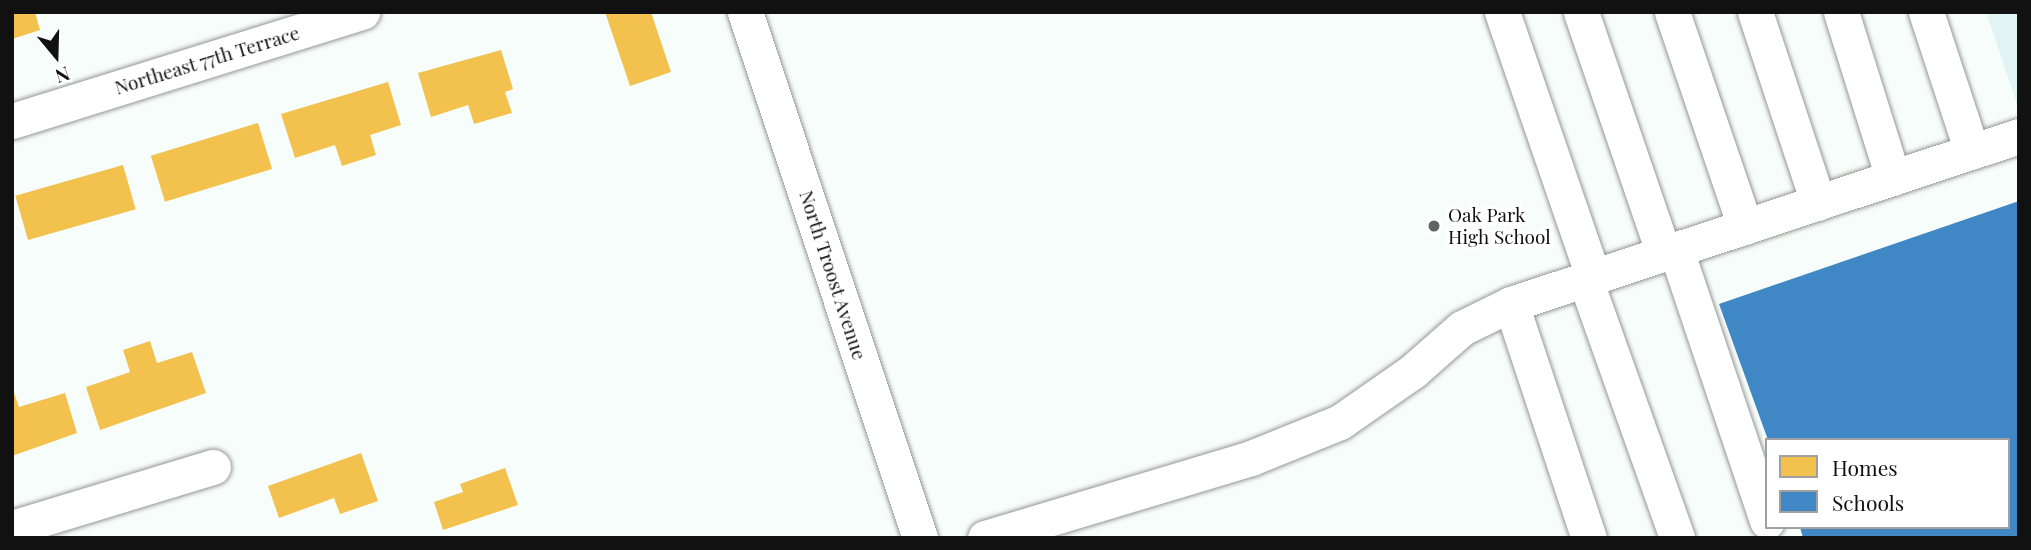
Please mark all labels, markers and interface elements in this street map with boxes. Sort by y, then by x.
north arrow [21,21,91,91]
street label: Northeast 77th Terrace [112,21,302,99]
text: N [52,61,74,90]
street label: North Troost Avenue [795,187,871,363]
place label: Oak Park High School [1448,204,1551,248]
marker: Oak Park High School [1426,218,1442,234]
legend [1765,438,2010,529]
text: Homes [1832,453,1898,481]
text: Schools [1832,488,1904,516]

